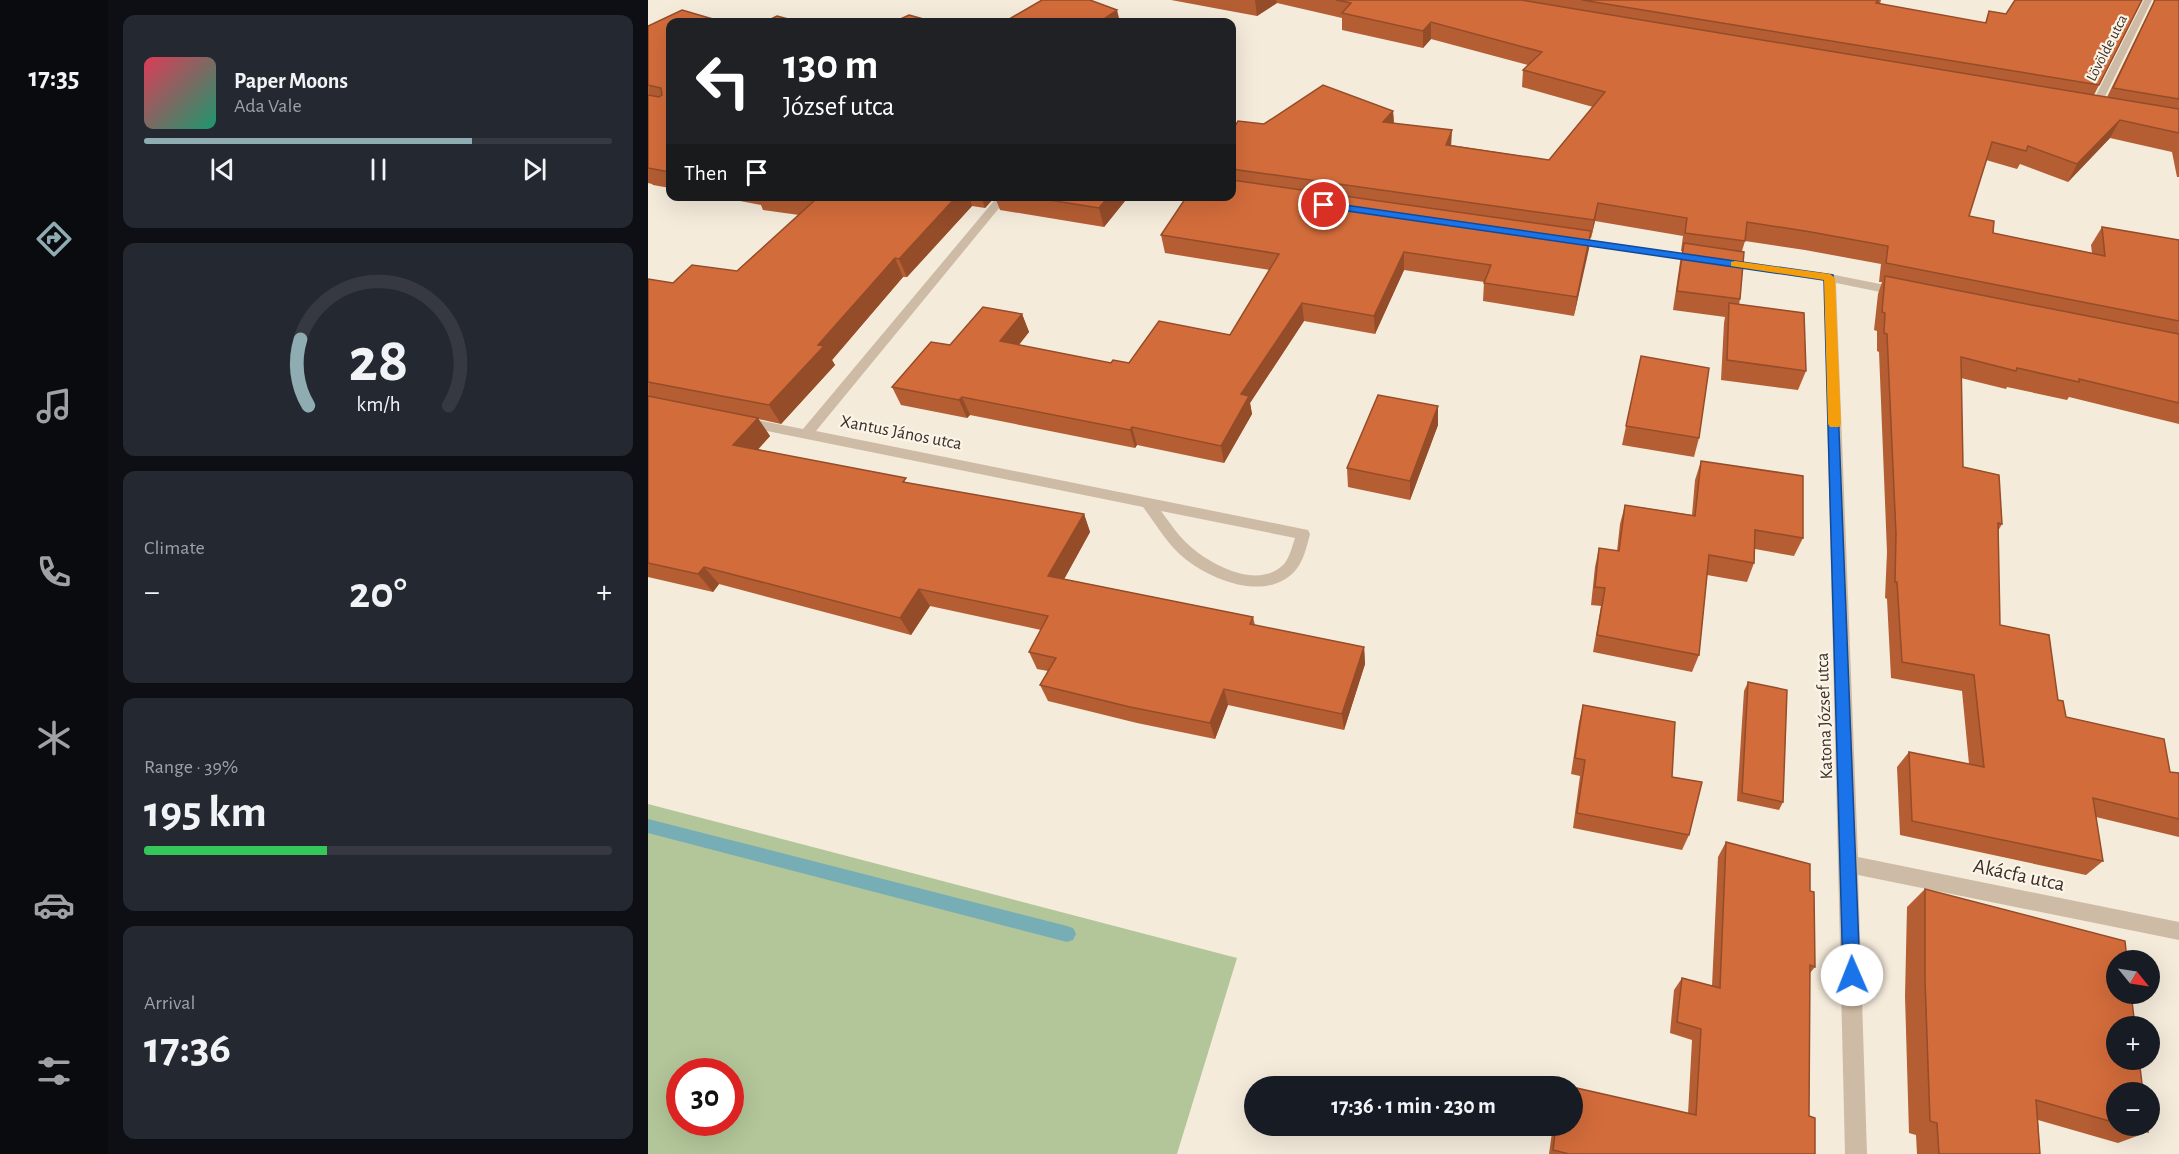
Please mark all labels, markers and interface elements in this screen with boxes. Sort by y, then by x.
street label: Lövölde utca [2084,12,2130,84]
icon: left [684,42,762,120]
text: 130 m [783,44,878,86]
text: 17:35 [29,64,79,91]
text: Paper Moons [234,70,348,92]
text: József utca [783,93,895,120]
text: Ada Vale [234,96,302,116]
icon: previous [206,153,239,186]
icon: pause [362,153,395,186]
icon: next [518,153,551,186]
icon: arrive [740,156,773,189]
text: Then [684,162,728,184]
pin [1298,179,1349,230]
icon: arrive [1307,188,1340,221]
icon: directions [33,218,75,260]
text: 28 [348,330,408,392]
icon: music [33,385,75,427]
text: km/h [356,395,400,416]
street label: Xantus János utca [839,412,963,454]
text: Climate [144,538,205,558]
icon: phone [33,551,75,593]
text: 20° [349,571,407,616]
text: − [144,576,160,609]
text: + [596,576,612,609]
street label: Katona József utca [1814,652,1836,780]
icon: climate [33,717,75,759]
text: Range · 39% [144,757,238,777]
text: 195 km [144,790,267,835]
street label: Akácfa utca [1971,855,2067,895]
icon: car [33,884,75,926]
position arrow [1820,943,1884,1007]
north arrow [2106,950,2160,1004]
map controls [2106,950,2160,1136]
text: Arrival [144,993,195,1013]
button: + [2106,1016,2160,1070]
text: 17:36 [144,1026,231,1071]
icon: filters [33,1050,75,1092]
speed limit sign: 30 [666,1058,744,1136]
button: − [2106,1082,2160,1136]
text: 17:36 · 1 min · 230 m [1331,1095,1496,1117]

